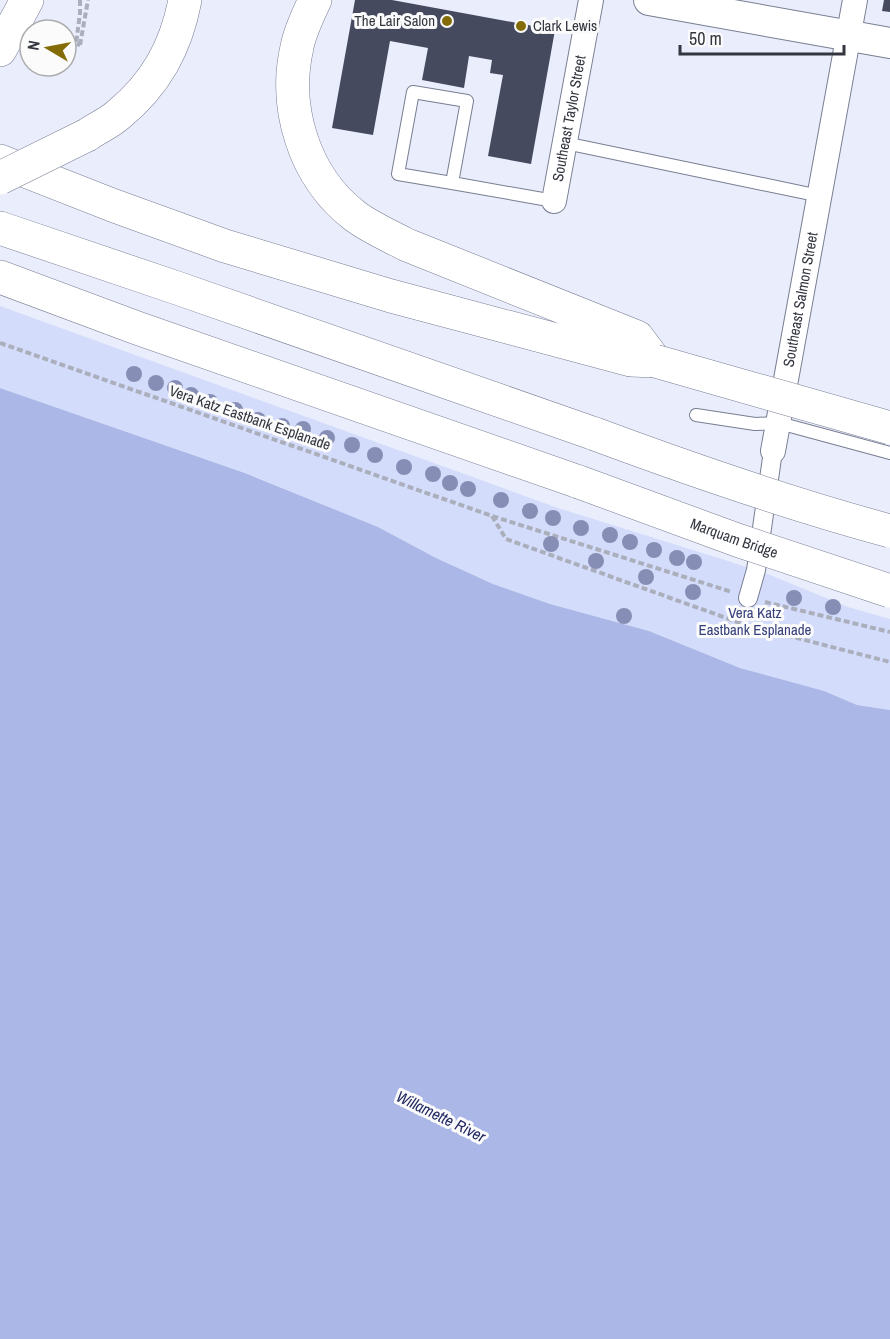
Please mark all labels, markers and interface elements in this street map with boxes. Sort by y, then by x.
place label: The Lair Salon [354,10,435,31]
marker: The Lair Salon [440,14,454,28]
place label: Clark Lewis [533,15,597,36]
north arrow [18,18,78,78]
scale bar [680,18,844,56]
marker: Clark Lewis [514,19,528,33]
text: 50 m [689,26,722,51]
text: N [22,39,45,52]
street label: Southeast Taylor Street [547,53,591,183]
street label: Southeast Salmon Street [777,230,823,369]
street label: Vera Katz Eastbank Esplanade [167,380,334,455]
street label: Marquam Bridge [687,513,781,563]
park label: Vera Katz Eastbank Esplanade [699,602,812,640]
water label: Willamette River [393,1085,490,1147]

